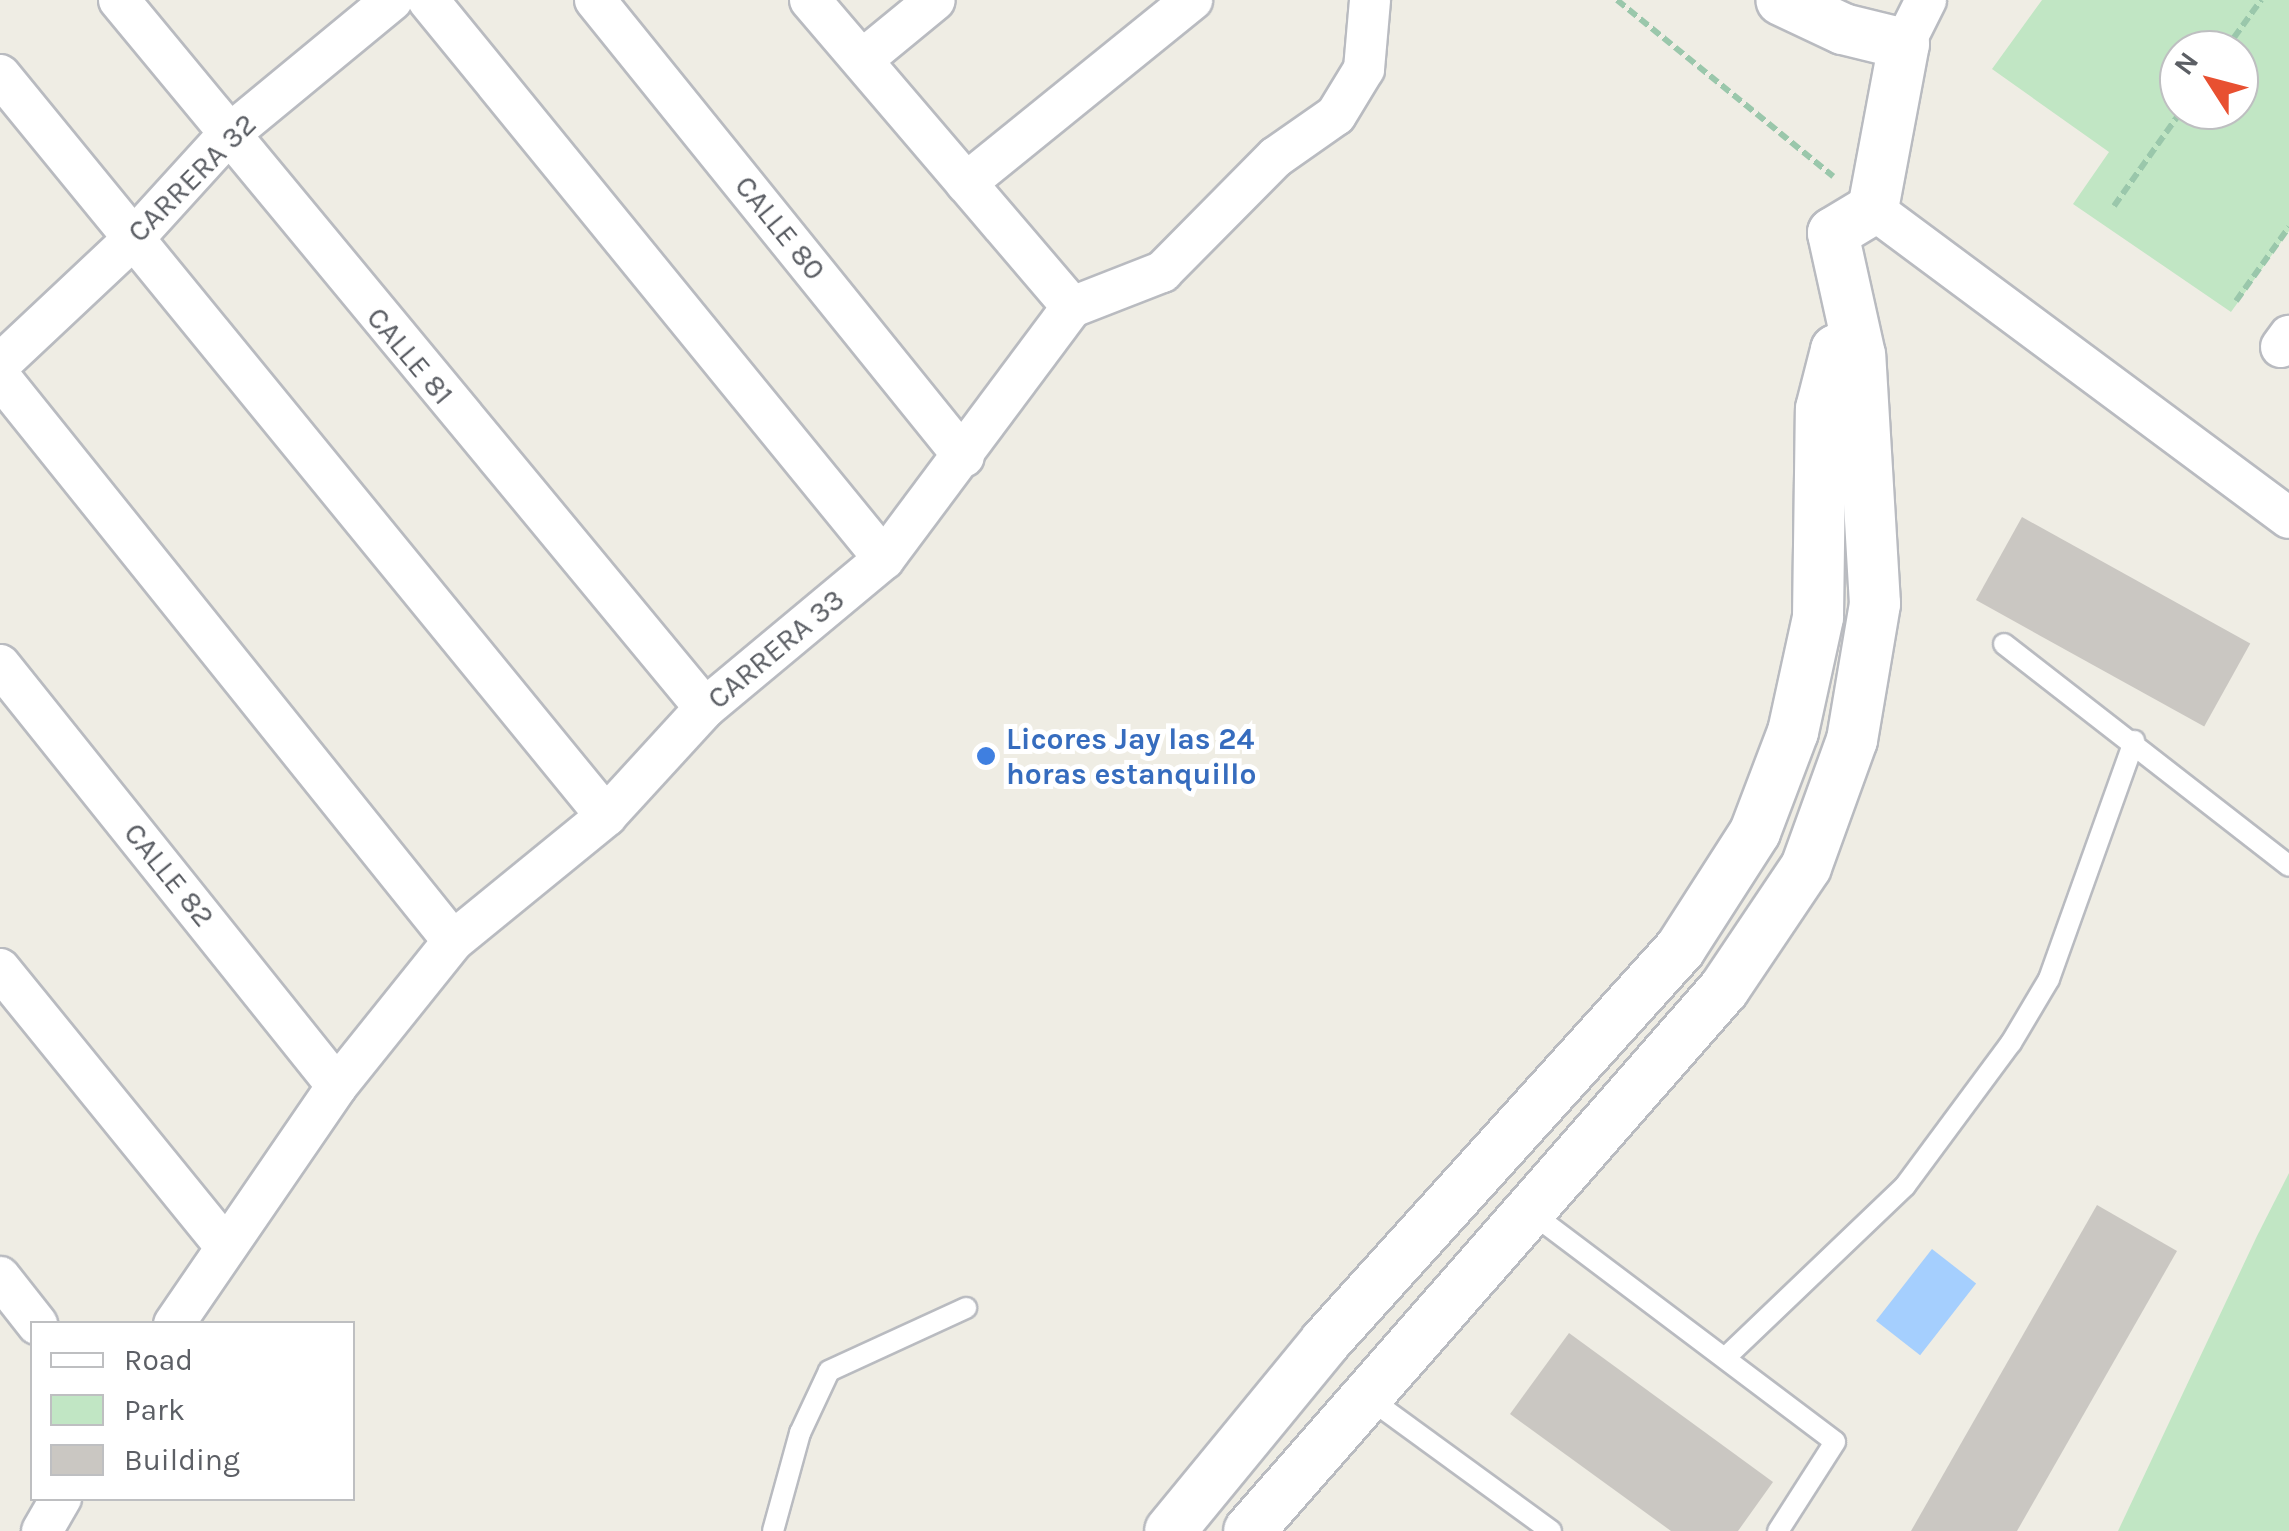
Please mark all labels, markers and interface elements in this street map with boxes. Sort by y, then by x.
north arrow [2159,30,2259,130]
text: N [2167,45,2205,81]
street label: CARRERA 32 [120,106,264,250]
street label: CALLE 80 [727,169,833,287]
street label: CALLE 81 [359,300,461,412]
street label: CARRERA 33 [700,581,852,717]
place label: Licores Jay las 24 horas estanquillo [1006,721,1256,792]
marker: Licores Jay las 24 horas estanquillo [975,745,997,767]
street label: CALLE 82 [116,816,222,934]
legend [30,1321,355,1501]
text: Road [124,1342,193,1378]
text: Park [124,1392,185,1428]
text: Building [124,1442,240,1478]

